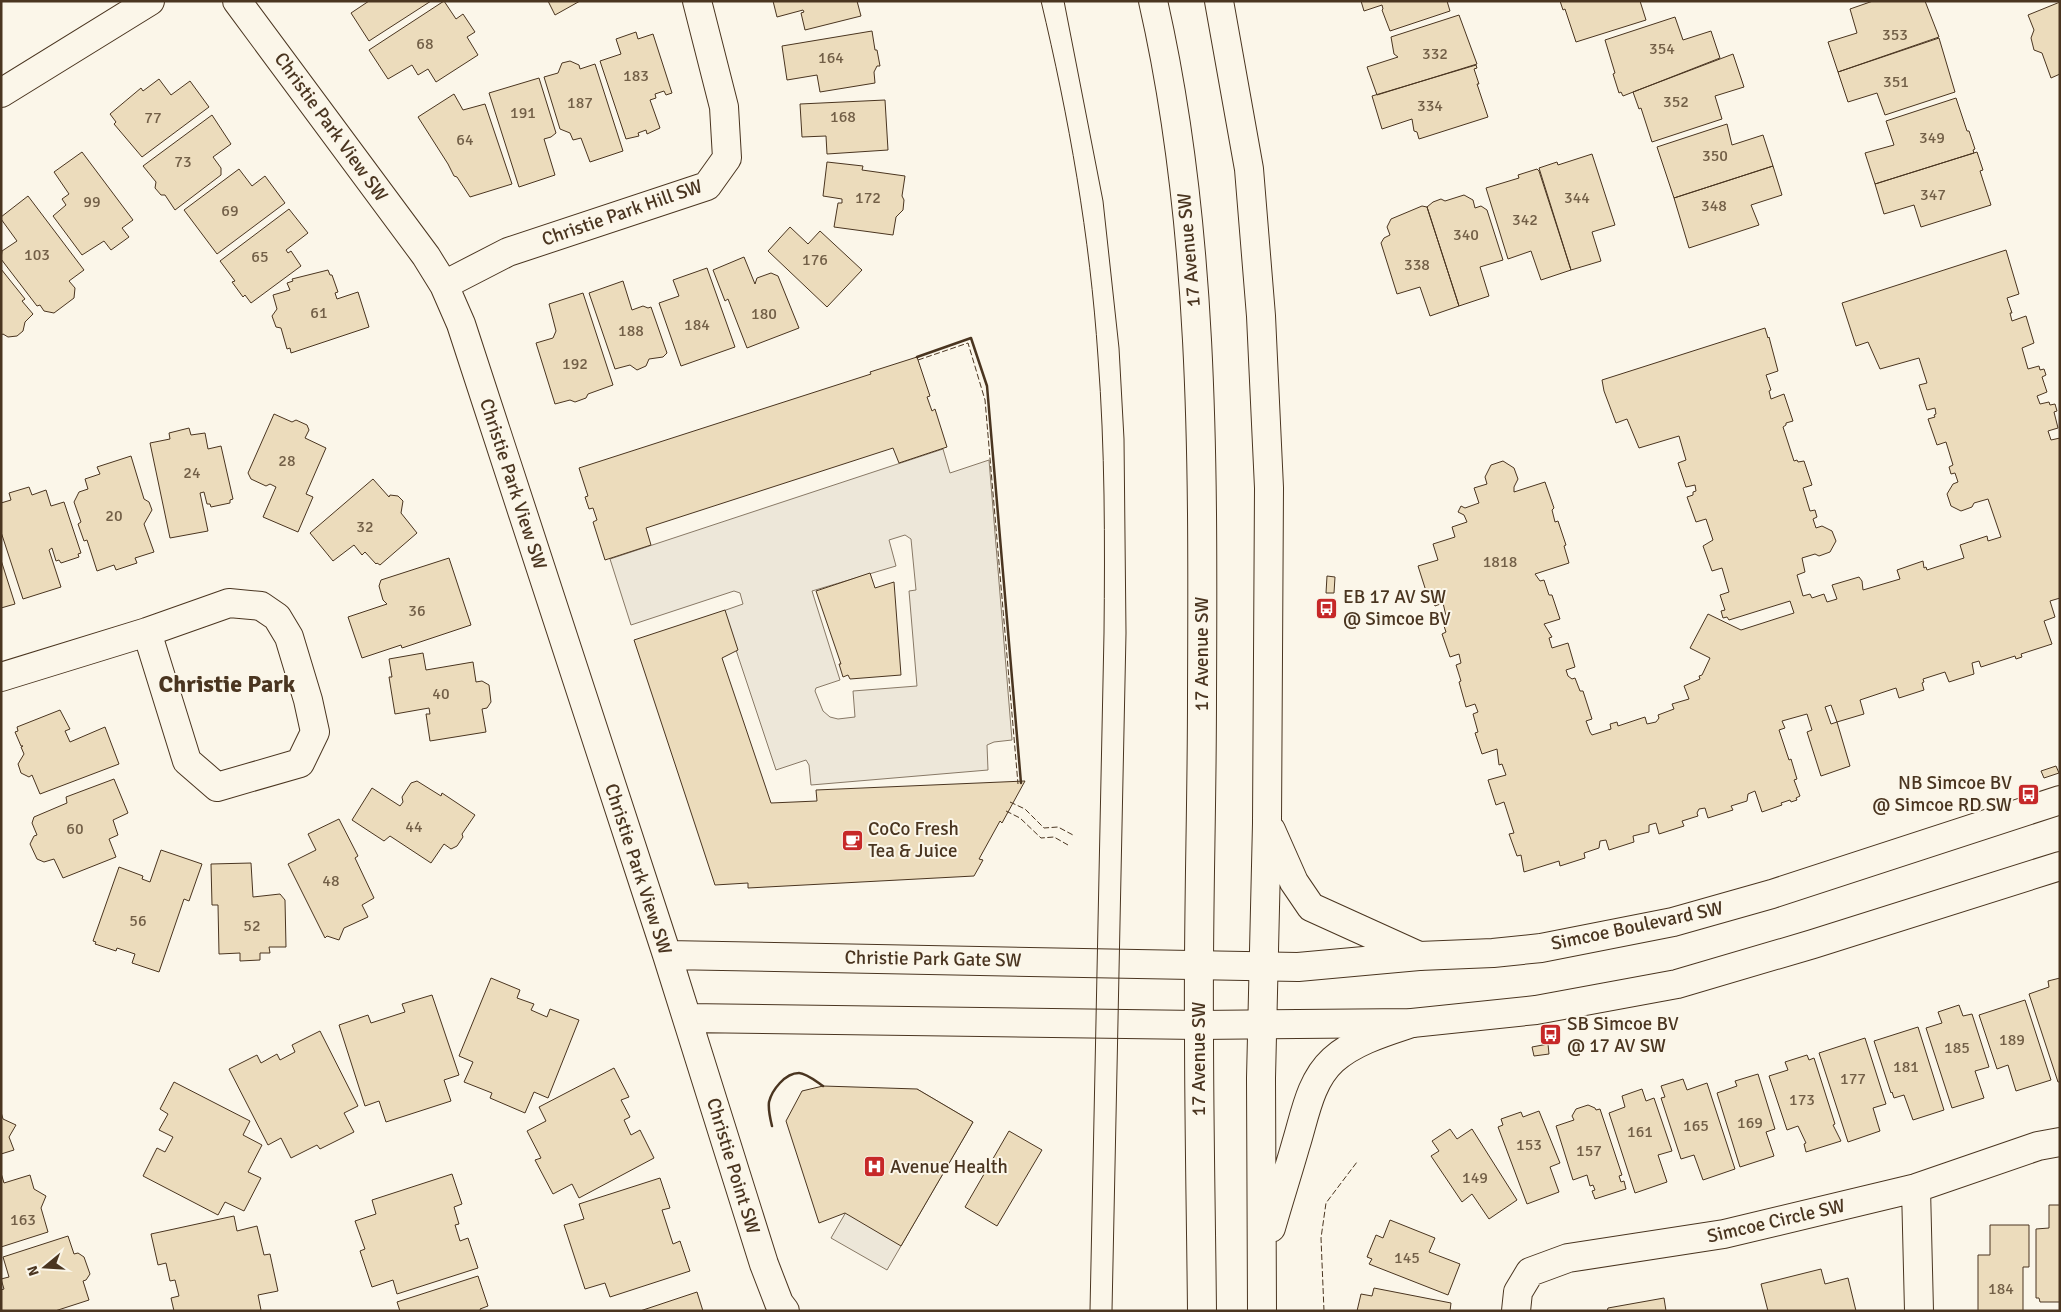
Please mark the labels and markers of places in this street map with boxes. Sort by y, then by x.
place label: EB 17 AV SW @ Simcoe BV [1343,585,1451,631]
bus stop icon: EB 17 AV SW @ Simcoe BV [1315,596,1339,620]
place label: NB Simcoe BV @ Simcoe RD SW [1872,771,2012,817]
bus stop icon: NB Simcoe BV @ Simcoe RD SW [2016,782,2040,806]
place label: CoCo Fresh Tea & Juice [868,817,959,863]
cafe icon: CoCo Fresh Tea & Juice [840,828,864,852]
place label: SB Simcoe BV @ 17 AV SW [1567,1012,1679,1058]
bus stop icon: SB Simcoe BV @ 17 AV SW [1539,1023,1563,1047]
hospital icon: Avenue Health [862,1155,886,1179]
place label: Avenue Health [890,1155,1008,1179]

